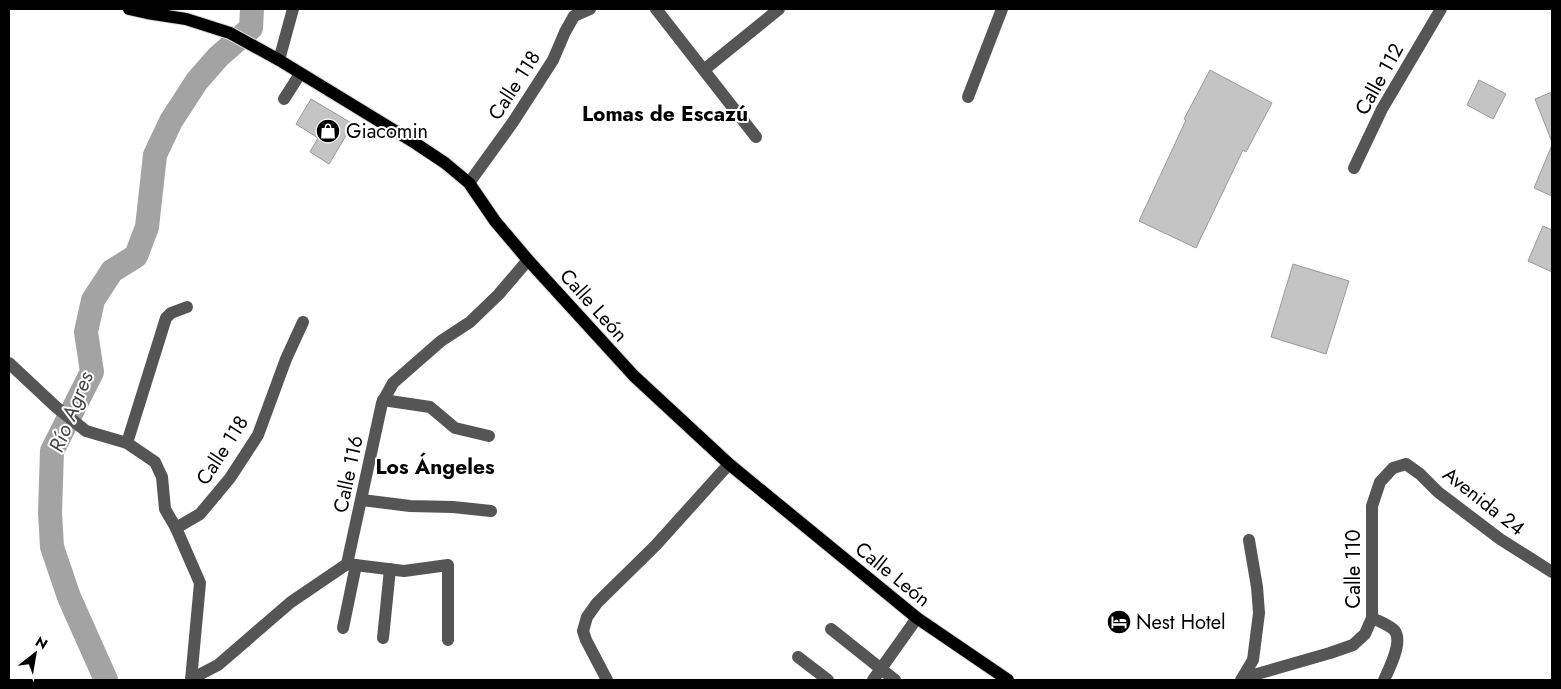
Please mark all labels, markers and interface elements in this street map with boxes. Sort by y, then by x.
street label: Calle 112 [1348,38,1411,120]
street label: Calle 118 [481,45,548,126]
district label: Lomas de Escazú [582,99,748,129]
place label: Giacomin [346,117,428,146]
shop icon: Giacomin [315,118,341,144]
street label: Calle León [553,262,634,348]
water label: Río Agres [41,366,101,457]
street label: Calle 118 [189,410,256,491]
street label: Calle 116 [326,433,371,515]
district label: Los Ángeles [376,452,495,482]
street label: Avenida 24 [1437,460,1531,543]
street label: Calle 110 [1339,530,1368,608]
street label: Calle León [849,535,937,614]
place label: Nest Hotel [1136,608,1226,637]
hotel icon: Nest Hotel [1106,609,1132,635]
north arrow [10,629,60,679]
text: N [32,631,52,654]

